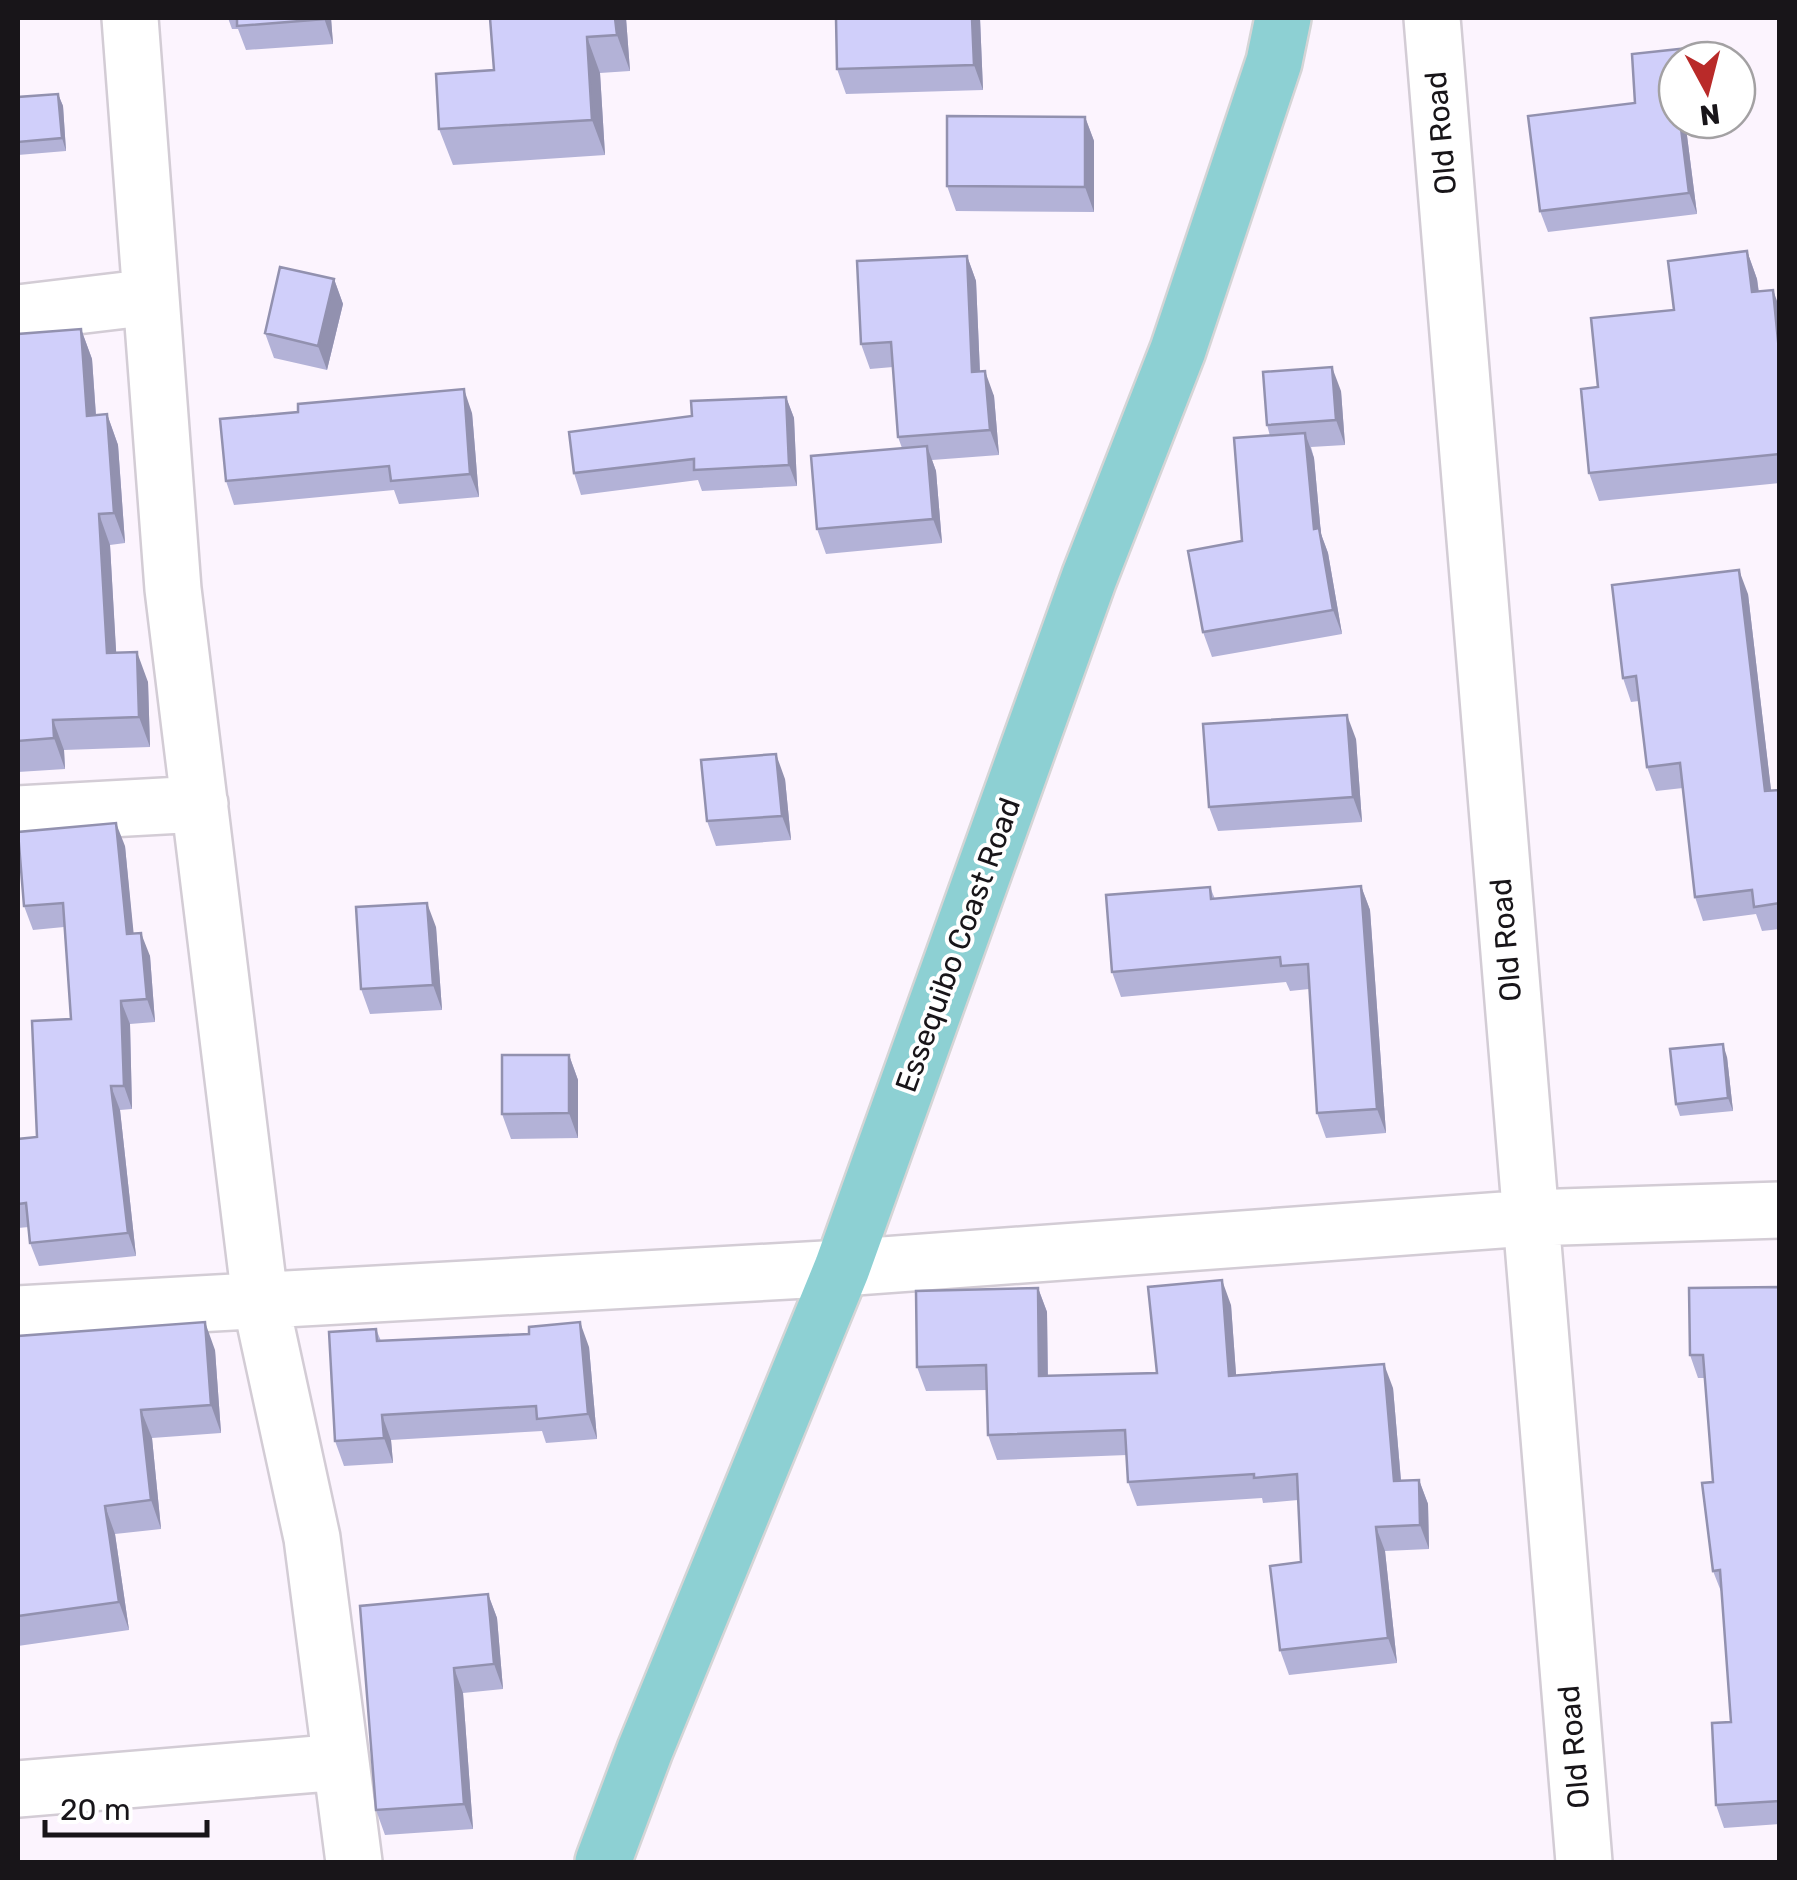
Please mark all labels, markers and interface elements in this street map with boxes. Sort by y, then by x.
north arrow [1657,40,1757,140]
street label: Old Road [1418,70,1464,196]
text: N [1698,97,1722,132]
street label: Essequibo Coast Road [888,793,1028,1097]
street label: Old Road [1483,877,1529,1003]
street label: Old Road [1551,1684,1597,1810]
scale bar [45,1775,208,1837]
text: 20 m [60,1792,131,1828]

